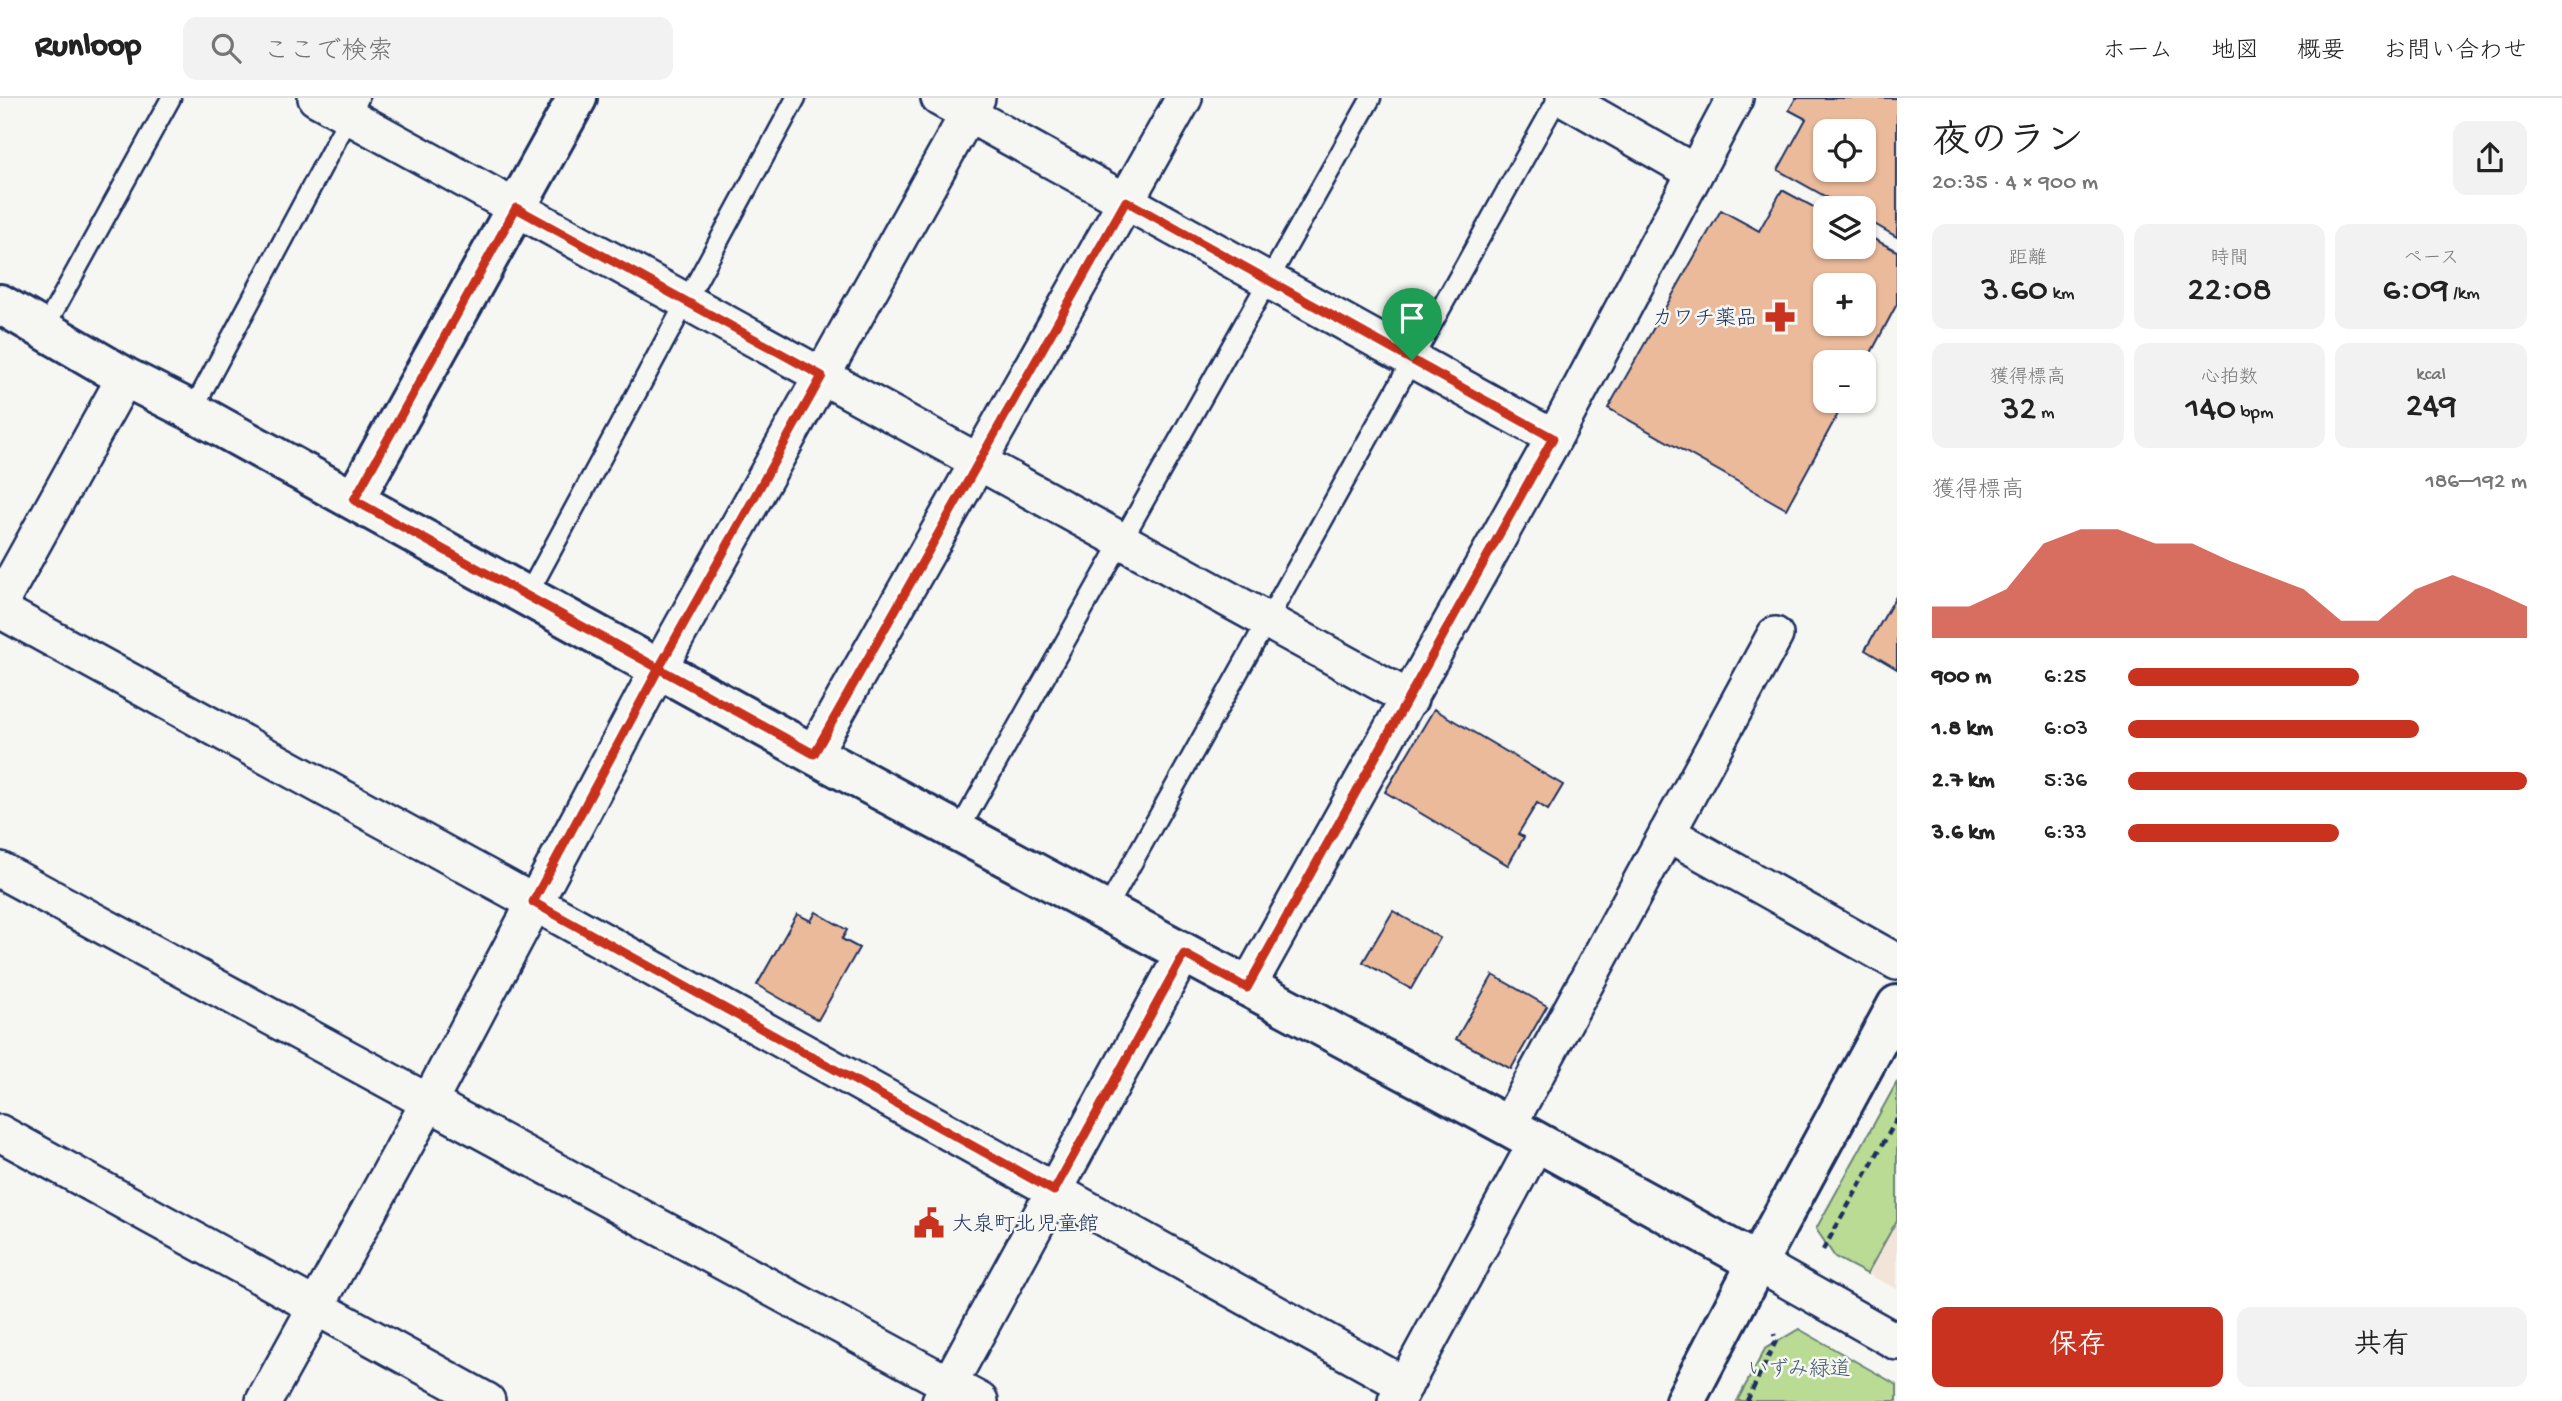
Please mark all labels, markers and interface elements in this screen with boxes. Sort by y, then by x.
search box [183,17,673,80]
text: Runloop [35,29,141,67]
icon: search [207,29,245,67]
text: ここで検索 [263,38,393,69]
text: ホーム [2102,38,2173,67]
text: 地図 [2211,38,2259,67]
text: 概要 [2297,38,2345,67]
text: お問い合わせ [2383,38,2527,67]
map controls [1813,119,1876,413]
button: locate [1813,119,1876,182]
button: share [2453,121,2527,195]
text: 夜のラン [1932,122,2084,166]
text: 20:35 · 4 × 900 m [1932,170,2098,197]
button: layers [1813,196,1876,259]
text: 距離 [2009,248,2047,271]
text: 時間 [2210,248,2249,271]
text: ペース [2403,248,2459,271]
text: 3.60 [1981,271,2048,312]
text: 22:08 [2187,271,2272,312]
text: 6:09 [2383,271,2449,312]
button: + [1813,273,1876,336]
text: km [2048,283,2074,306]
text: /km [2449,283,2480,306]
pin [1382,288,1442,360]
icon: arrive [1393,299,1431,337]
pharmacy icon: カワチ薬品 [1763,300,1797,334]
place label: カワチ薬品 [1652,307,1757,333]
button: − [1813,350,1876,413]
text: kcal [2416,364,2446,387]
text: 獲得標高 [1990,367,2066,390]
text: 心拍数 [2201,367,2258,390]
text: 249 [2406,387,2457,428]
text: 32 [2001,390,2036,431]
text: 140 [2186,390,2236,431]
text: m [2036,402,2054,425]
text: bpm [2236,402,2273,425]
text: 186–192 m [2425,469,2527,496]
text: 獲得標高 [1932,478,2024,505]
text: 900 m [1932,664,1991,691]
text: 6:25 [2044,664,2086,691]
text: 1.8 km [1932,716,1993,743]
text: 6:03 [2044,716,2088,743]
text: 2.7 km [1932,768,1995,795]
text: 5:36 [2044,768,2087,795]
text: 3.6 km [1932,820,1995,847]
text: 6:33 [2044,820,2087,847]
public building icon: 大泉町北児童館 [912,1206,946,1240]
place label: 大泉町北児童館 [952,1212,1099,1239]
button: 保存 [1932,1307,2223,1387]
button: 共有 [2237,1307,2527,1387]
park label: いずみ緑道 [1747,1358,1851,1384]

